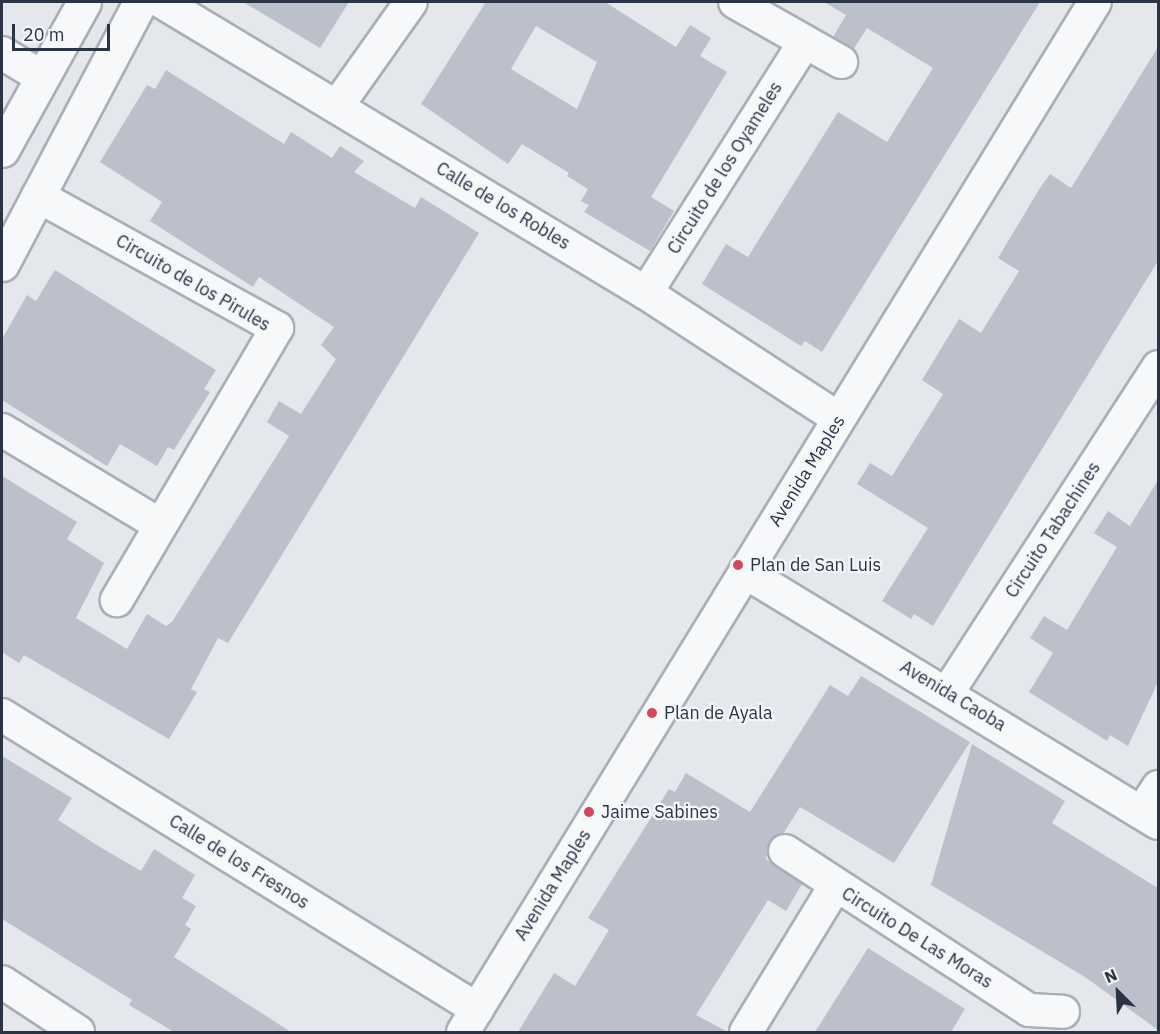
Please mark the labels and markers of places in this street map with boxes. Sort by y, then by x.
place label: Plan de San Luis [750,554,881,576]
marker: Plan de San Luis [731,558,745,572]
place label: Plan de Ayala [664,702,773,724]
marker: Plan de Ayala [645,706,659,720]
place label: Jaime Sabines [601,801,718,823]
marker: Jaime Sabines [582,805,596,819]

